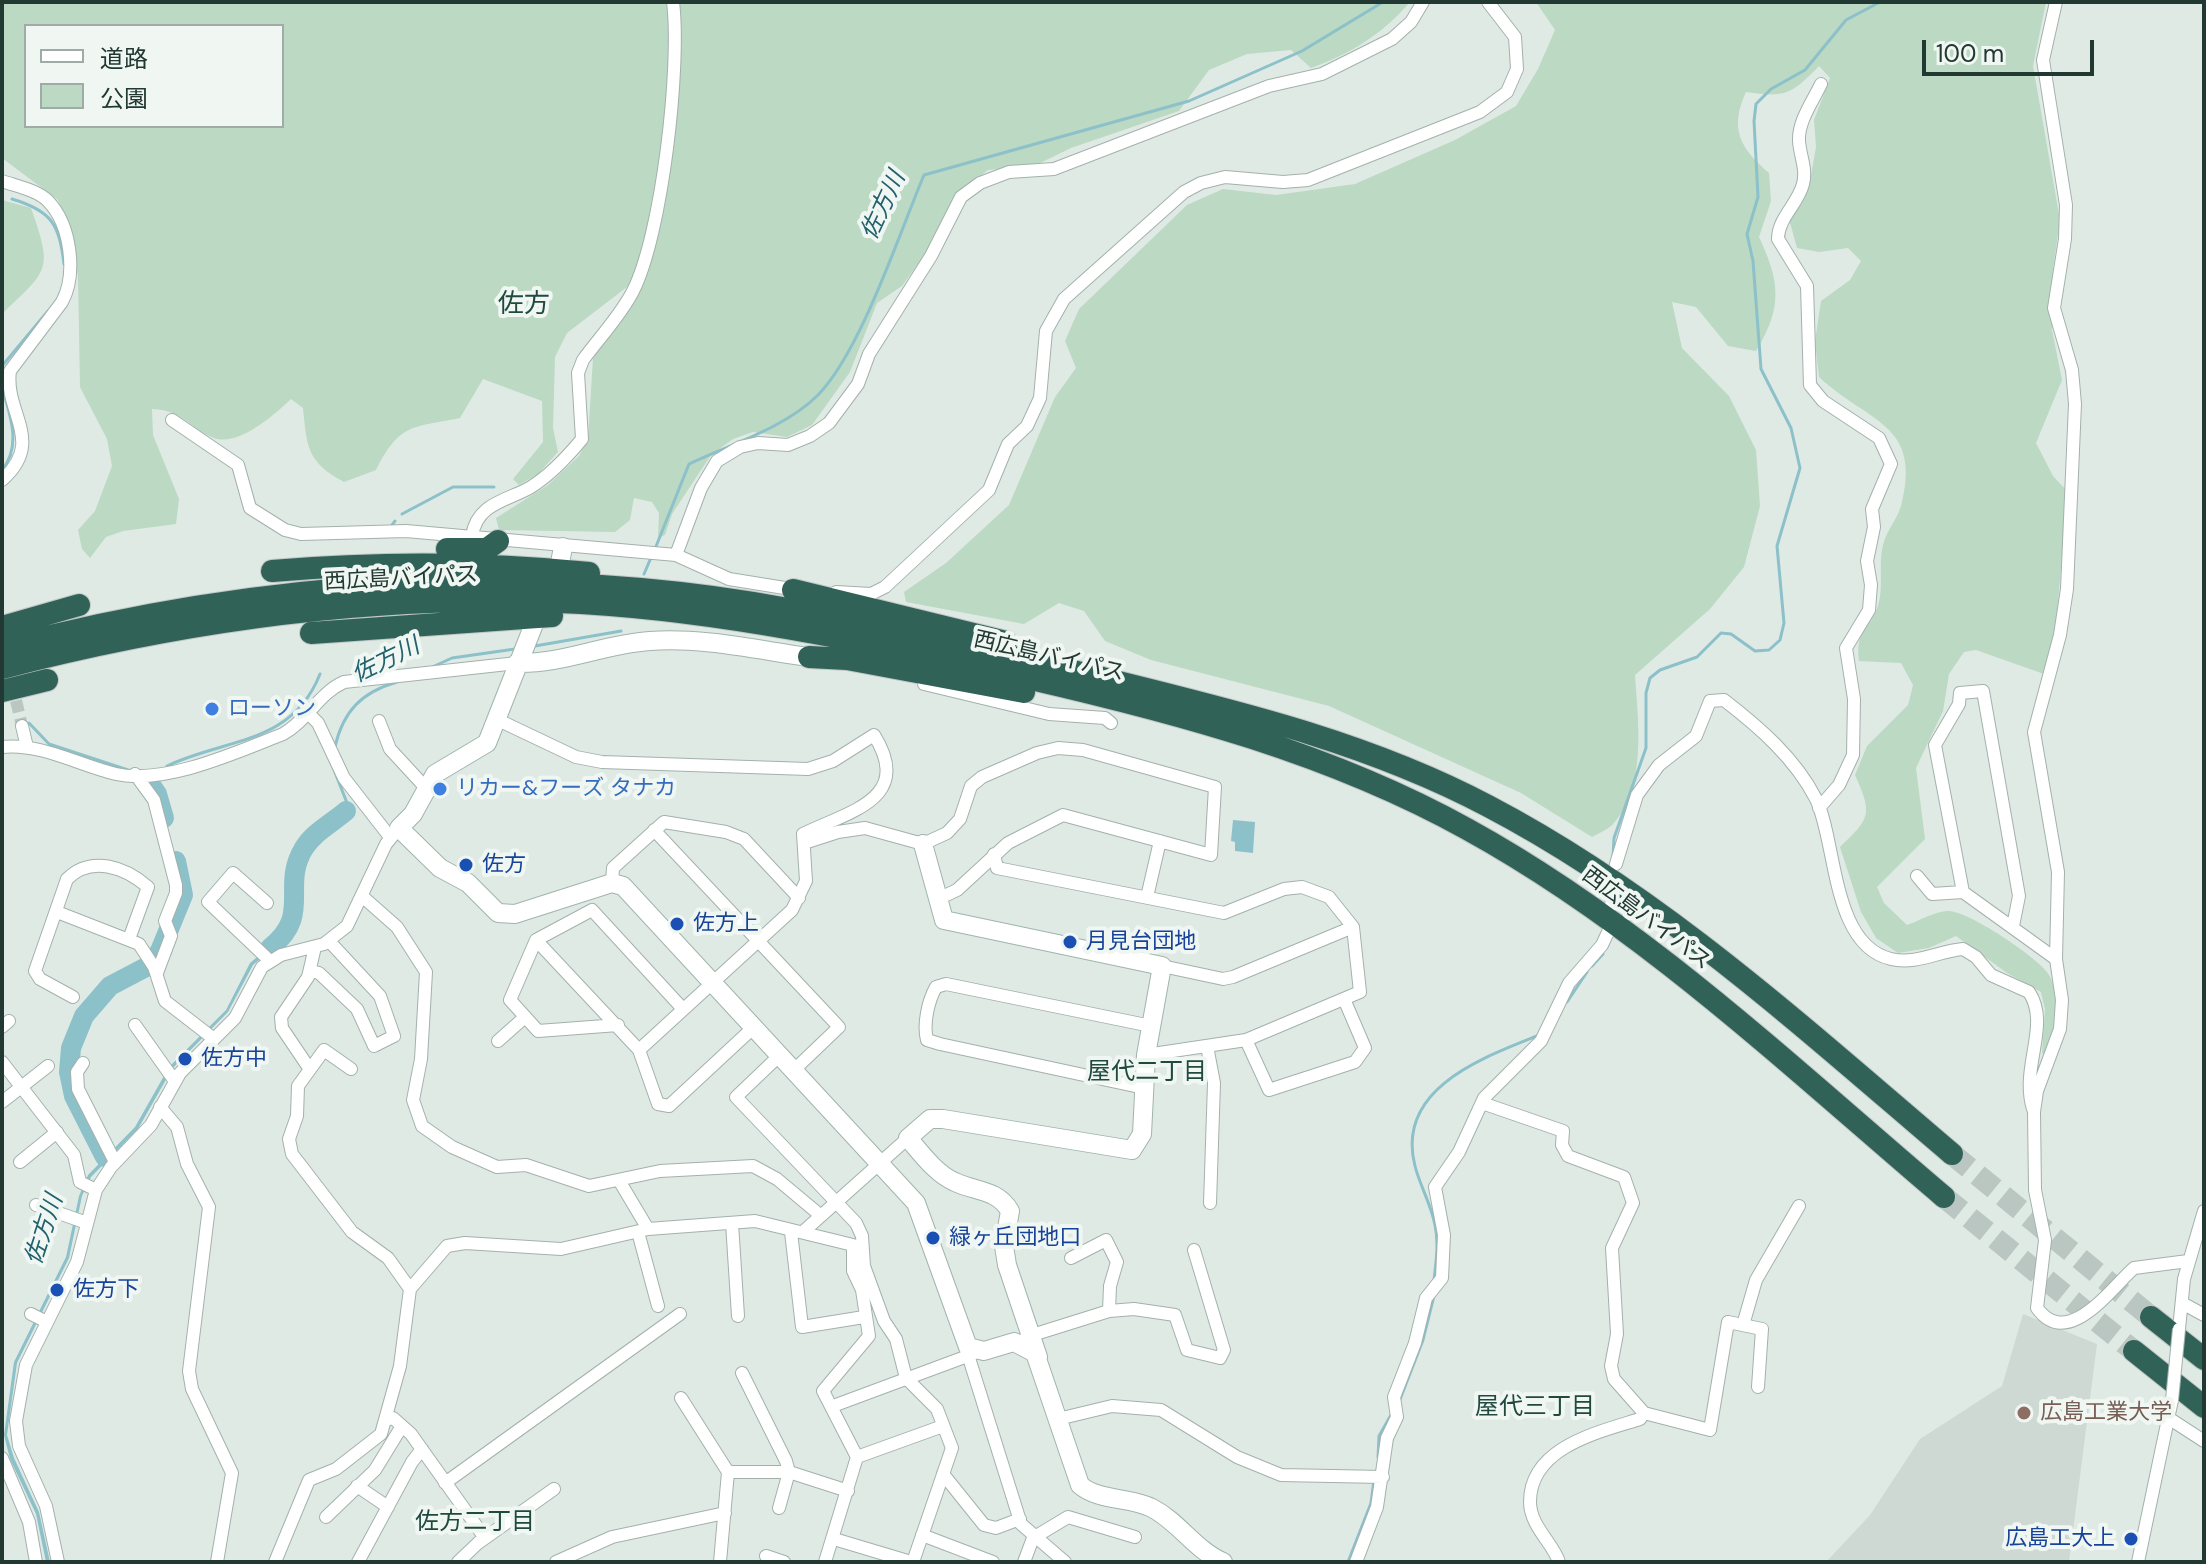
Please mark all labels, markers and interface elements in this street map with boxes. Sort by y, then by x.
legend [24,24,284,128]
scale bar [1926,24,2098,74]
text: 100 m [1936,38,2004,69]
text: 道路 [100,43,148,74]
text: 公園 [100,83,148,114]
water label: 佐方川 [856,167,912,245]
district label: 佐方 [498,289,550,321]
street label: 西広島バイパス [323,562,479,596]
street label: 西広島バイパス [971,627,1127,687]
water label: 佐方川 [347,632,425,690]
place label: ローソン [228,696,316,722]
marker: ローソン [203,700,221,718]
place label: リカー&フーズ タナカ [456,776,676,802]
marker: リカー&フーズ タナカ [431,780,449,798]
place label: 佐方 [482,852,526,878]
marker: 佐方 [457,856,475,874]
street label: 西広島バイパス [1577,862,1715,976]
place label: 佐方上 [693,911,759,937]
marker: 佐方上 [668,915,686,933]
place label: 月見台団地 [1086,929,1196,955]
marker: 月見台団地 [1061,933,1079,951]
place label: 佐方中 [201,1046,267,1072]
marker: 佐方中 [176,1050,194,1068]
district label: 屋代二丁目 [1087,1059,1207,1087]
water label: 佐方川 [20,1191,70,1269]
place label: 緑ヶ丘団地口 [949,1225,1081,1251]
marker: 緑ヶ丘団地口 [924,1229,942,1247]
place label: 佐方下 [73,1277,139,1303]
marker: 佐方下 [48,1281,66,1299]
district label: 屋代三丁目 [1475,1394,1595,1422]
place label: 広島工業大学 [2040,1400,2172,1426]
marker: 広島工業大学 [2015,1404,2033,1422]
district label: 佐方二丁目 [415,1509,535,1537]
place label: 広島工大上 [2005,1526,2115,1552]
marker: 広島工大上 [2122,1530,2140,1548]

